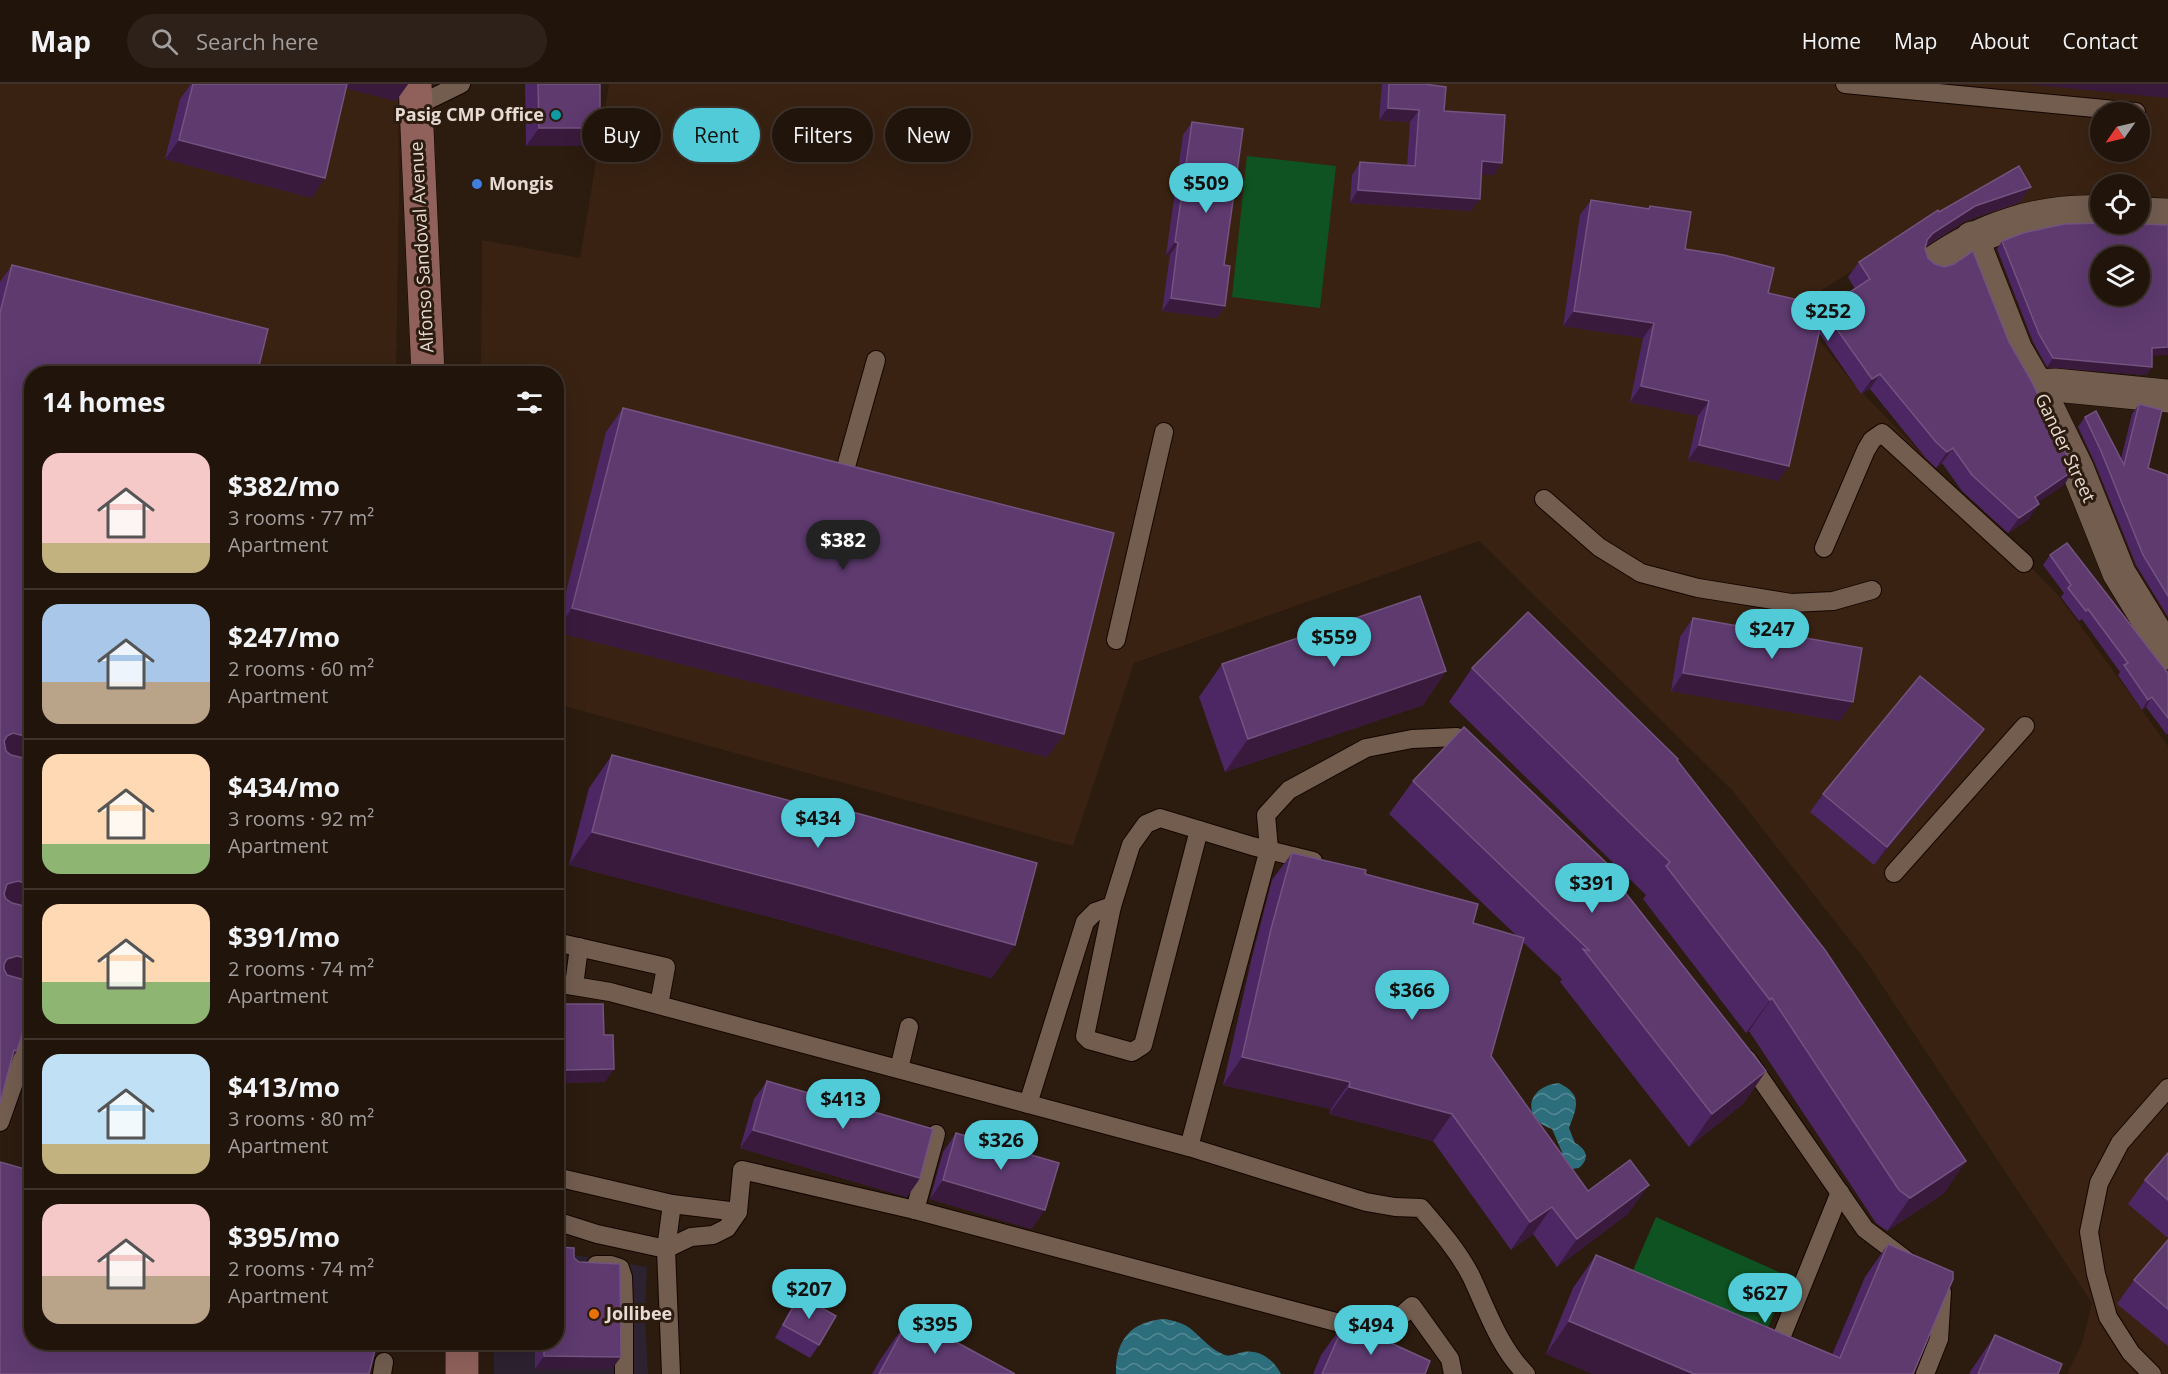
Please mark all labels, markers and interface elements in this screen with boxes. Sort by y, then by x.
search box [127,14,547,68]
text: Map [30,22,91,60]
icon: search [148,25,181,58]
text: Search here [196,26,319,56]
text: Home [1802,27,1861,55]
text: Map [1894,27,1937,55]
text: About [1970,27,2030,55]
text: Contact [2063,27,2138,55]
place label: Pasig CMP Office [394,102,544,126]
north arrow [2090,102,2150,162]
map controls [2090,102,2150,306]
marker: Pasig CMP Office [549,108,563,122]
chip: Buy [582,108,661,162]
chip: Rent [673,108,760,162]
chip: Filters [772,108,873,162]
chip: New [885,108,971,162]
street label: Alfonso Sandoval Avenue [403,141,439,353]
pin: $509 [1170,163,1242,214]
text: $509 [1183,169,1229,196]
place label: Mongis [489,171,554,195]
button: locate [2090,174,2150,234]
marker: Mongis [470,177,484,191]
button: layers [2090,246,2150,306]
pin: $252 [1792,291,1864,342]
text: $252 [1805,297,1851,324]
text: 14 homes [42,384,166,420]
icon: filters [513,386,546,419]
street label: Gander Street [2030,389,2102,506]
text: $382/mo [228,468,340,504]
icon: home [90,477,162,549]
text: 3 rooms · 77 m² [228,504,374,531]
pin: $382 [807,520,879,571]
text: $382 [820,526,866,553]
text: Apartment [228,531,328,558]
pin: $247 [1736,609,1808,660]
text: $247 [1749,615,1795,642]
pin: $559 [1298,617,1370,668]
text: $247/mo [228,619,340,655]
text: $559 [1311,623,1357,650]
icon: home [90,628,162,700]
text: 2 rooms · 60 m² [228,655,374,682]
text: Apartment [228,682,328,709]
text: $434/mo [228,769,340,805]
icon: home [90,778,162,850]
pin: $434 [782,798,854,849]
text: $434 [795,804,841,831]
text: 3 rooms · 92 m² [228,805,374,832]
text: Apartment [228,832,328,859]
pin: $391 [1556,863,1628,914]
text: $391 [1569,869,1615,896]
text: $391/mo [228,919,340,955]
icon: home [90,928,162,1000]
text: 2 rooms · 74 m² [228,955,374,982]
pin: $366 [1376,970,1448,1021]
text: $366 [1389,976,1435,1003]
text: Apartment [228,982,328,1009]
text: $413/mo [228,1069,340,1105]
icon: home [90,1078,162,1150]
pin: $413 [807,1079,879,1130]
text: $413 [820,1085,866,1112]
text: 3 rooms · 80 m² [228,1105,374,1132]
pin: $326 [965,1120,1037,1171]
text: $326 [978,1126,1024,1153]
text: Apartment [228,1132,328,1159]
text: $395/mo [228,1219,340,1255]
icon: home [90,1228,162,1300]
text: 2 rooms · 74 m² [228,1255,374,1282]
pin: $207 [773,1269,845,1320]
pin: $627 [1729,1273,1801,1324]
text: $207 [786,1275,832,1302]
text: $627 [1742,1279,1788,1306]
text: Apartment [228,1282,328,1309]
place label: Jollibee [604,1301,672,1325]
pin: $395 [899,1304,971,1355]
pin: $494 [1335,1305,1407,1356]
marker: Jollibee [587,1307,601,1321]
text: $395 [912,1310,958,1337]
text: $494 [1348,1311,1394,1338]

